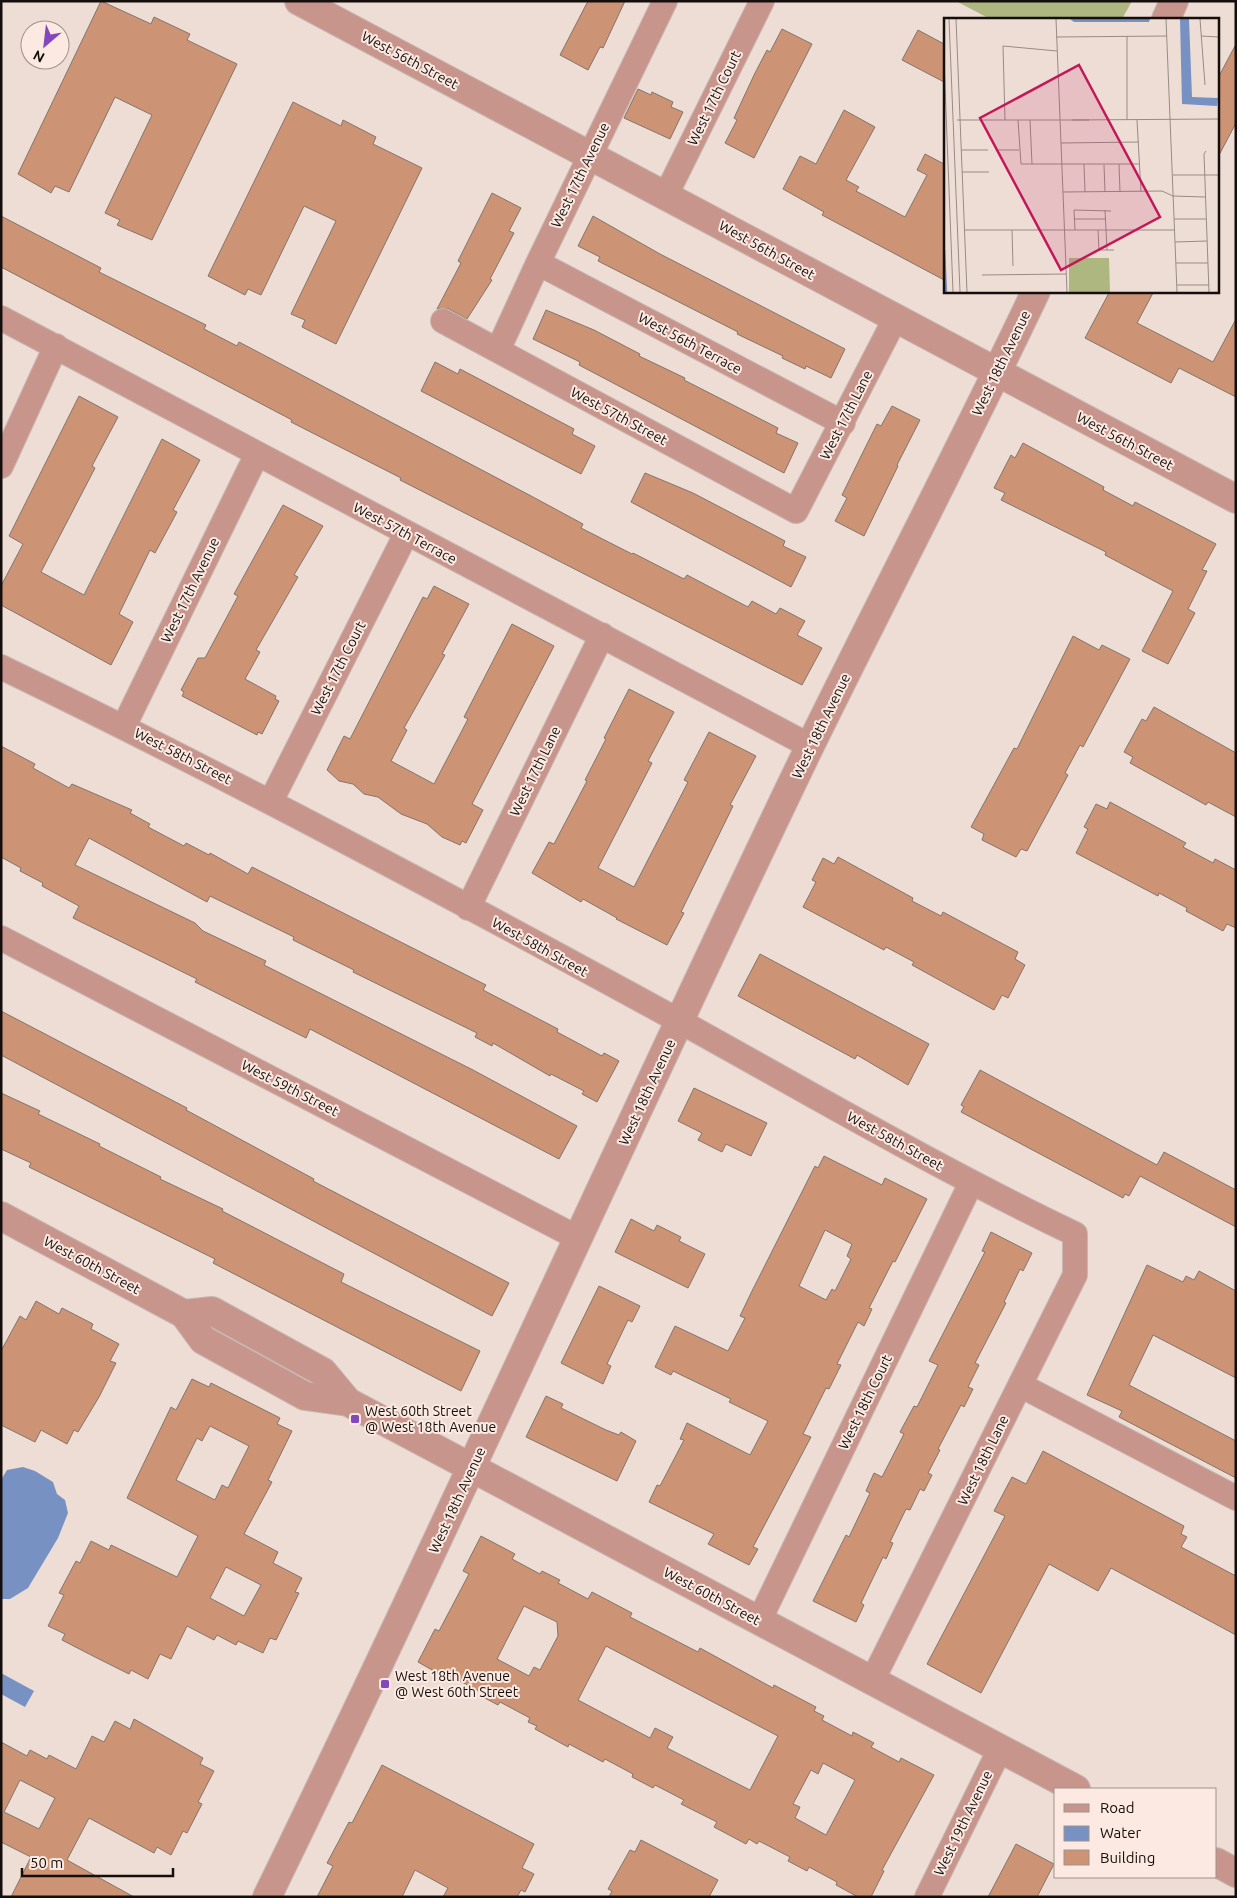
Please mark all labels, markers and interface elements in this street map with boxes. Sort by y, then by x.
inset map [944,18,1220,292]
north arrow [20,20,70,70]
street label: West 56th Street [359,28,461,92]
text: N [31,47,47,66]
street label: West 17th Court [684,48,744,148]
street label: West 17th Avenue [548,120,612,230]
street label: West 56th Street [716,217,818,283]
street label: West 18th Avenue [969,308,1033,418]
street label: West 56th Terrace [636,309,744,377]
street label: West 17th Lane [817,368,875,462]
street label: West 57th Street [568,384,670,448]
street label: West 56th Street [1074,409,1176,473]
street label: West 57th Terrace [351,499,459,567]
street label: West 17th Avenue [158,535,222,645]
street label: West 17th Court [307,618,369,718]
street label: West 18th Avenue [789,671,853,781]
street label: West 17th Lane [506,724,564,818]
street label: West 58th Street [132,725,235,788]
street label: West 58th Street [489,914,591,980]
street label: West 18th Avenue [615,1037,679,1147]
street label: West 59th Street [239,1057,342,1120]
street label: West 58th Street [844,1108,946,1174]
street label: West 60th Street [41,1233,143,1297]
street label: West 18th Court [835,1352,895,1452]
place label: West 60th Street @ West 18th Avenue [365,1403,496,1435]
marker: West 60th Street @ West 18th Avenue [349,1413,361,1425]
street label: West 18th Lane [954,1413,1012,1507]
street label: West 18th Avenue [425,1445,489,1555]
street label: West 60th Street [661,1564,763,1628]
place label: West 18th Avenue @ West 60th Street [395,1668,519,1700]
marker: West 18th Avenue @ West 60th Street [379,1678,391,1690]
street label: West 19th Avenue [931,1768,995,1878]
legend [1054,1788,1217,1878]
text: Road [1100,1799,1135,1816]
text: Water [1100,1824,1141,1841]
scale bar [22,1846,174,1878]
text: Building [1100,1849,1155,1866]
text: 50 m [30,1854,63,1871]

